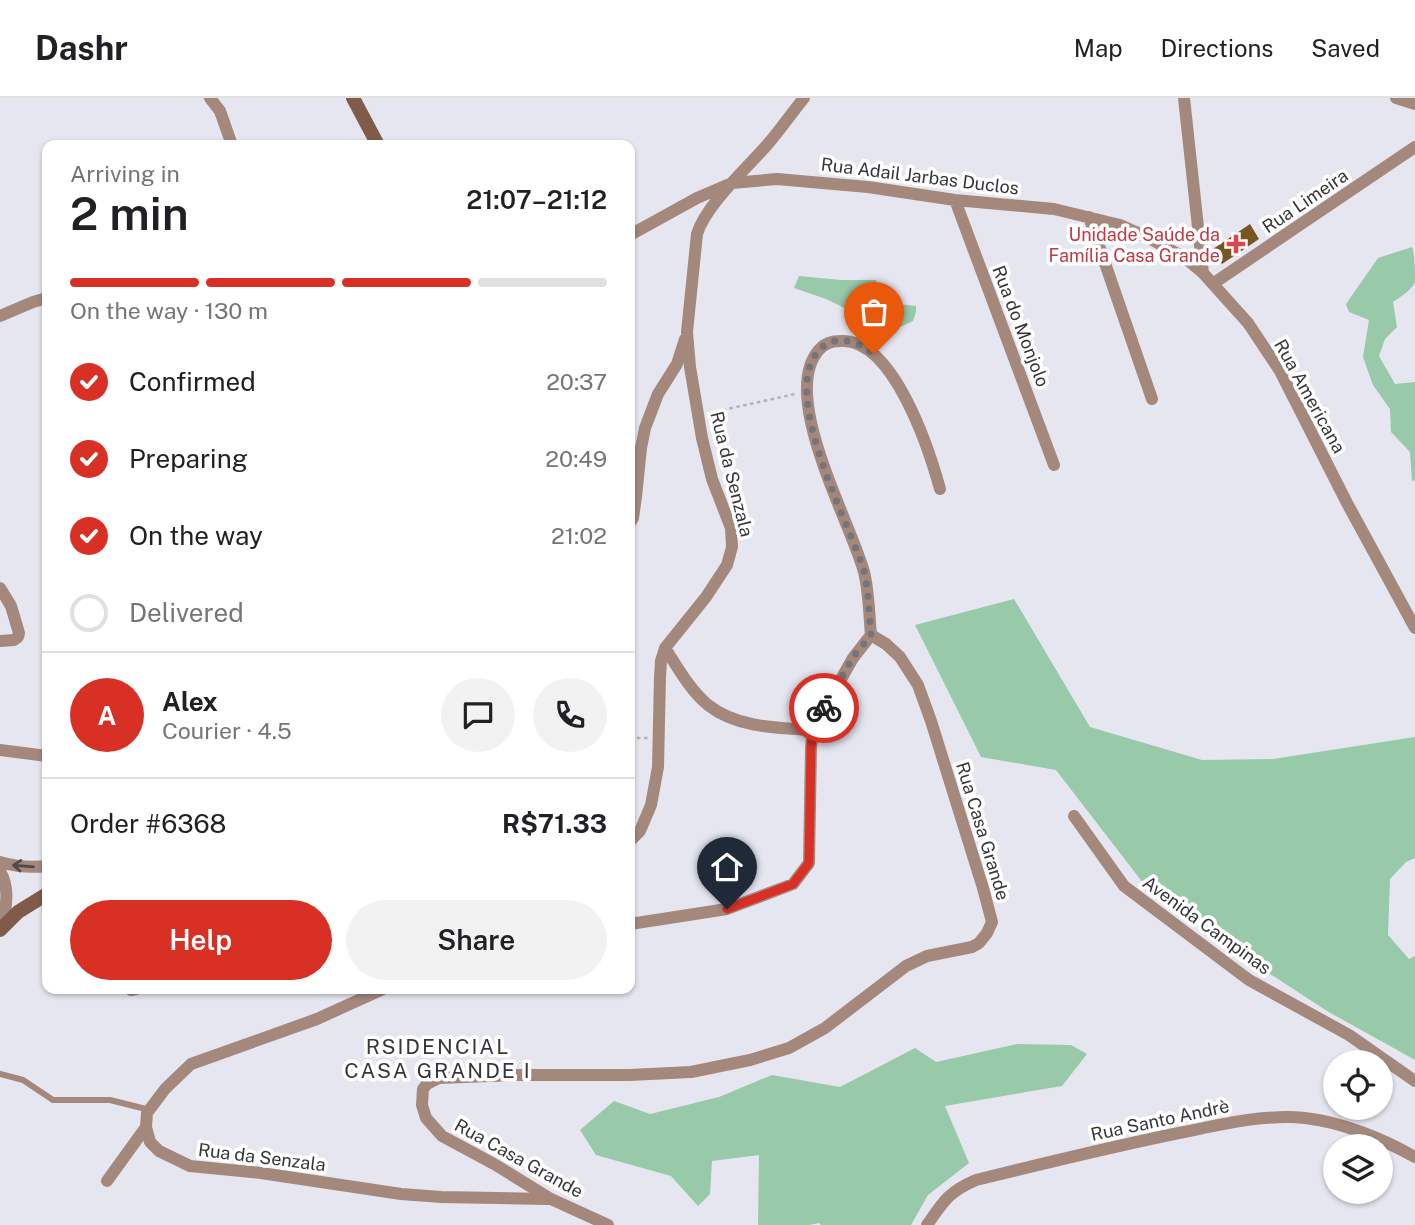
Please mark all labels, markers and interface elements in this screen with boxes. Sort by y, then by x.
text: Dashr [35,29,128,67]
text: Map [1074,34,1123,62]
text: Directions [1161,34,1273,62]
text: Saved [1311,34,1380,62]
street label: Rua Adail Jarbas Duclos [820,153,1020,199]
text: Arriving in [70,160,180,187]
street label: Rua Limeira [1258,165,1352,237]
text: 21:07–21:12 [466,184,607,215]
text: 2 min [70,186,189,240]
place label: Unidade Saúde da Família Casa Grande [1049,224,1220,266]
marker: Unidade Saúde da Família Casa Grande [1226,234,1246,254]
street label: Rua do Monjolo [988,262,1054,390]
pin [844,282,904,354]
icon: bag [855,293,893,331]
text: On the way · 130 m [70,297,268,324]
street label: Rua Americana [1270,335,1350,457]
icon: check [70,363,108,401]
text: Confirmed [129,366,256,397]
text: 20:37 [546,368,607,395]
street label: Rua da Senzala [706,409,758,539]
icon: check [70,440,108,478]
text: Preparing [129,443,248,474]
text: 20:49 [545,445,607,472]
icon: check [70,517,108,555]
text: On the way [129,520,263,551]
text: 21:02 [551,522,607,549]
text: Delivered [129,597,244,628]
courier [789,673,859,743]
button: chat [441,678,515,752]
button: phone [533,678,607,752]
text: Alex [162,686,218,717]
icon: bike [805,689,843,727]
text: A [98,700,116,731]
text: Courier · 4.5 [162,717,292,744]
street label: Rua Casa Grande [952,759,1014,903]
text: Order #6368 [70,808,226,839]
text: R$71.33 [502,808,607,839]
pin [697,837,757,909]
icon: home [708,848,746,886]
one-way arrow [13,859,35,872]
street label: Avenida Campinas [1139,872,1275,978]
button: Help [70,900,332,980]
button: Share [346,900,607,980]
district label: RSIDENCIAL CASA GRANDE I [344,1034,532,1083]
map controls [1323,1050,1393,1204]
button: locate [1323,1050,1393,1120]
street label: Rua Santo Andrè [1089,1095,1231,1145]
street label: Rua Casa Grande [451,1114,587,1202]
button: layers [1323,1134,1393,1204]
street label: Rua da Senzala [197,1139,327,1175]

